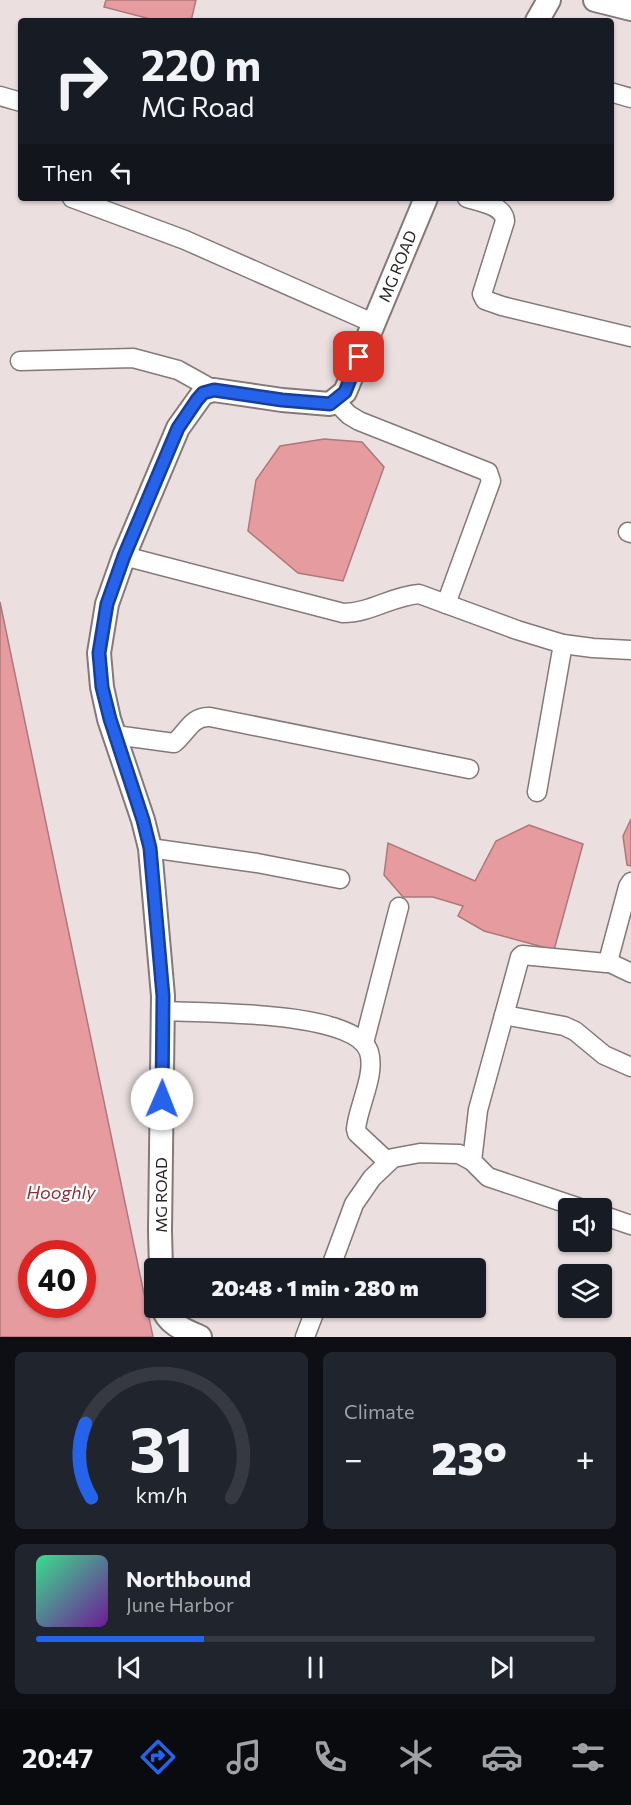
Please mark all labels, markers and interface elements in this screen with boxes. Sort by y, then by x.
text: 220 m [141,38,261,90]
icon: right [42,42,120,120]
text: MG Road [141,90,254,123]
icon: left [105,156,138,189]
text: Then [42,159,93,186]
street label: MG ROAD [374,227,420,305]
pin [333,331,384,382]
icon: arrive [342,340,375,373]
position arrow [130,1067,194,1131]
street label: MG ROAD [151,1157,170,1233]
water label: Hooghly [27,1181,96,1203]
map controls [558,1198,612,1318]
button: sound [558,1198,612,1252]
speed limit sign: 40 [18,1240,96,1318]
button: layers [558,1264,612,1318]
text: 20:48 · 1 min · 280 m [211,1274,419,1301]
text: Climate [344,1399,414,1423]
text: 31 [129,1409,194,1485]
text: 23° [431,1429,507,1484]
text: − [344,1437,363,1478]
text: + [576,1437,595,1478]
text: km/h [135,1481,188,1507]
text: Northbound [126,1565,251,1592]
text: June Harbor [126,1592,234,1616]
icon: previous [113,1651,146,1684]
icon: pause [299,1651,332,1684]
icon: next [485,1651,518,1684]
icon: directions [137,1736,179,1778]
icon: music [223,1736,265,1778]
icon: phone [309,1736,351,1778]
icon: climate [395,1736,437,1778]
icon: car [481,1736,523,1778]
icon: filters [567,1736,609,1778]
text: 20:47 [22,1741,93,1774]

